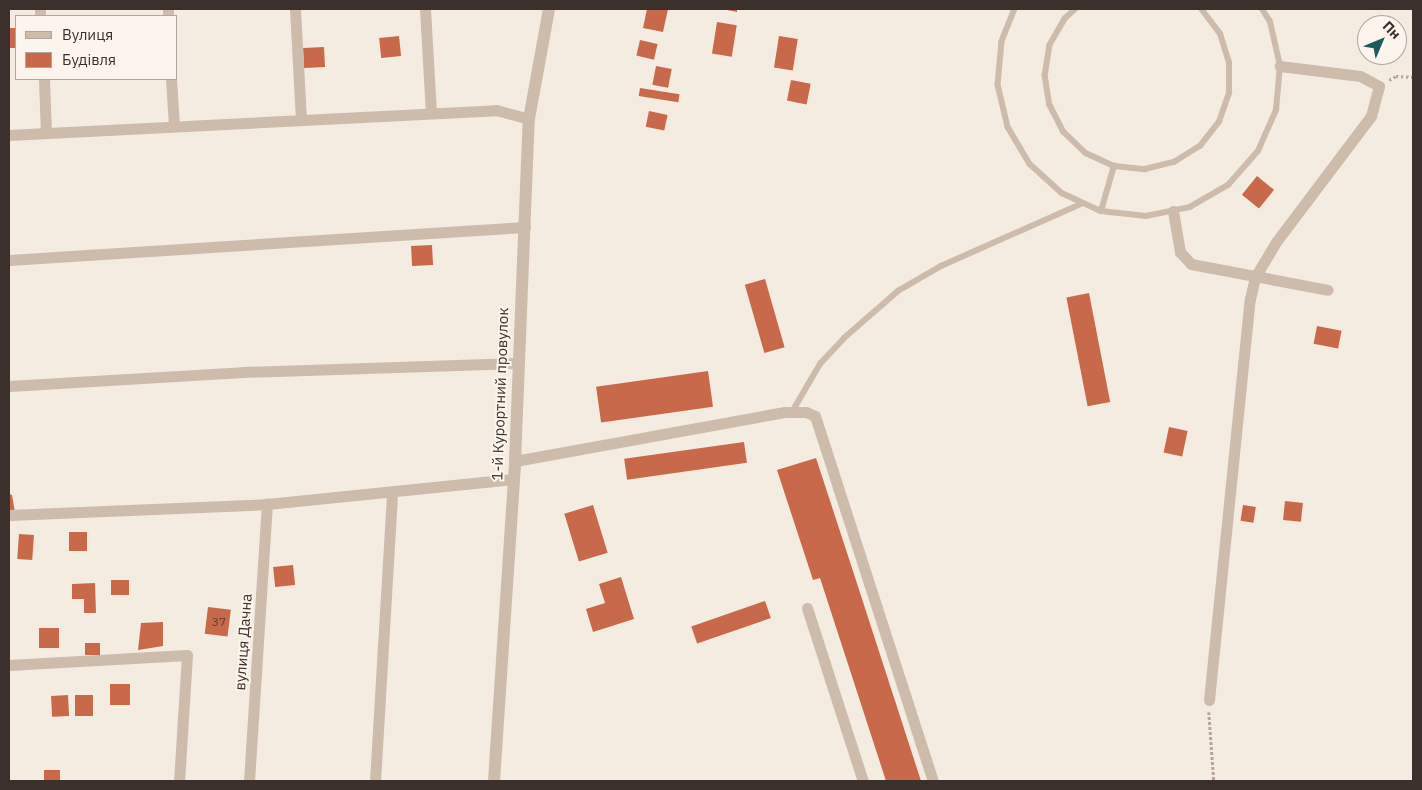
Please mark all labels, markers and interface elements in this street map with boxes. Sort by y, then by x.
legend [15,15,178,80]
north arrow [1357,15,1407,65]
text: Пн [1379,17,1405,43]
text: Вулиця [62,25,113,44]
text: Будівля [62,50,116,69]
street label: 1-й Курортний провулок [488,307,512,481]
street label: вулиця Дачна [231,593,255,691]
house number: 37 [212,615,226,629]

